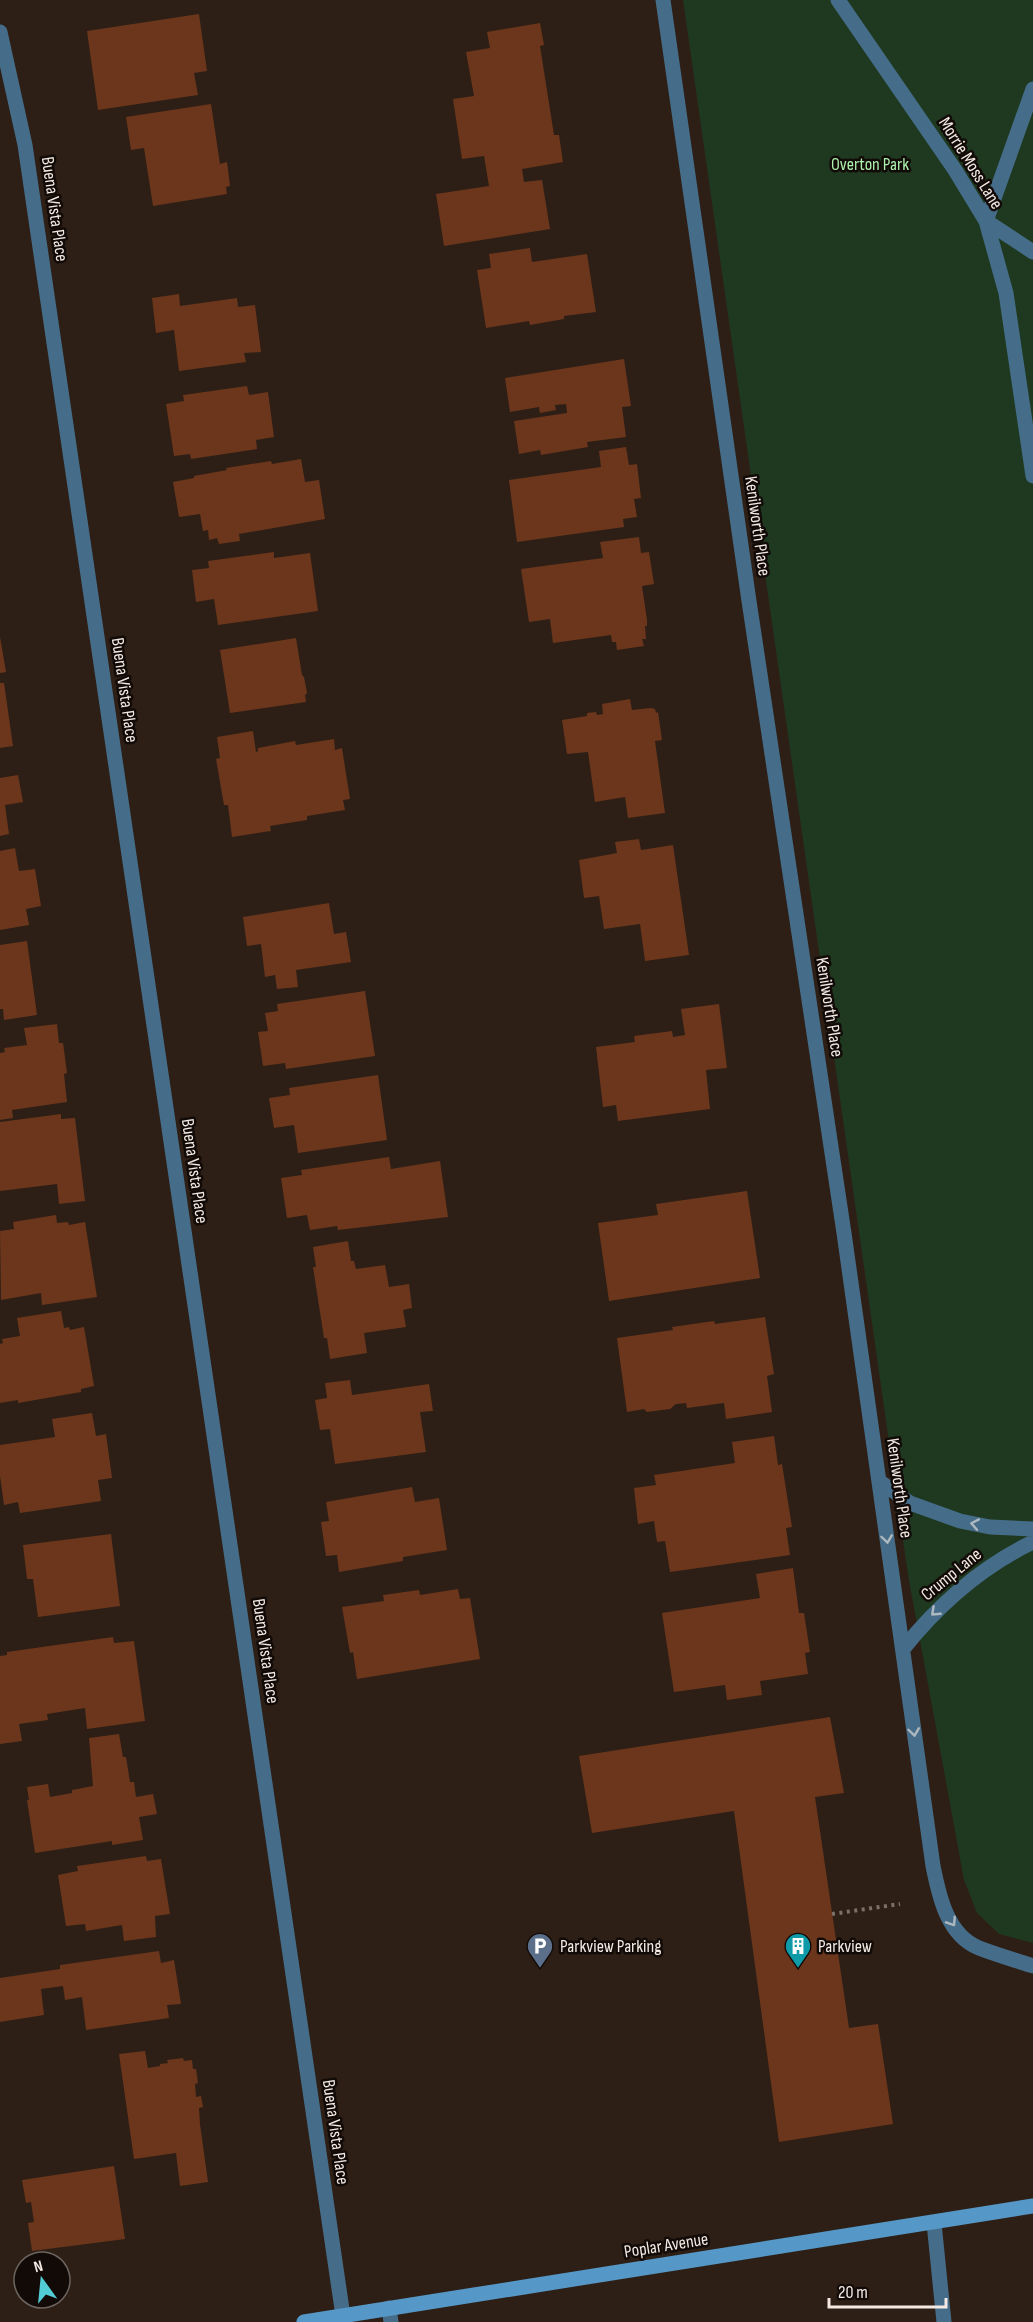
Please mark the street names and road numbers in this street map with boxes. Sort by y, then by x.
street label: Morrie Moss Lane [934,114,1007,213]
street label: Buena Vista Place [37,155,72,263]
street label: Kenilworth Place [740,475,775,577]
street label: Buena Vista Place [107,636,142,744]
street label: Kenilworth Place [811,956,848,1058]
street label: Buena Vista Place [177,1117,212,1225]
street label: Kenilworth Place [882,1437,917,1539]
street label: Crump Lane [917,1544,986,1605]
street label: Buena Vista Place [248,1597,283,1705]
street label: Buena Vista Place [318,2078,353,2186]
street label: Poplar Avenue [623,2228,710,2263]

